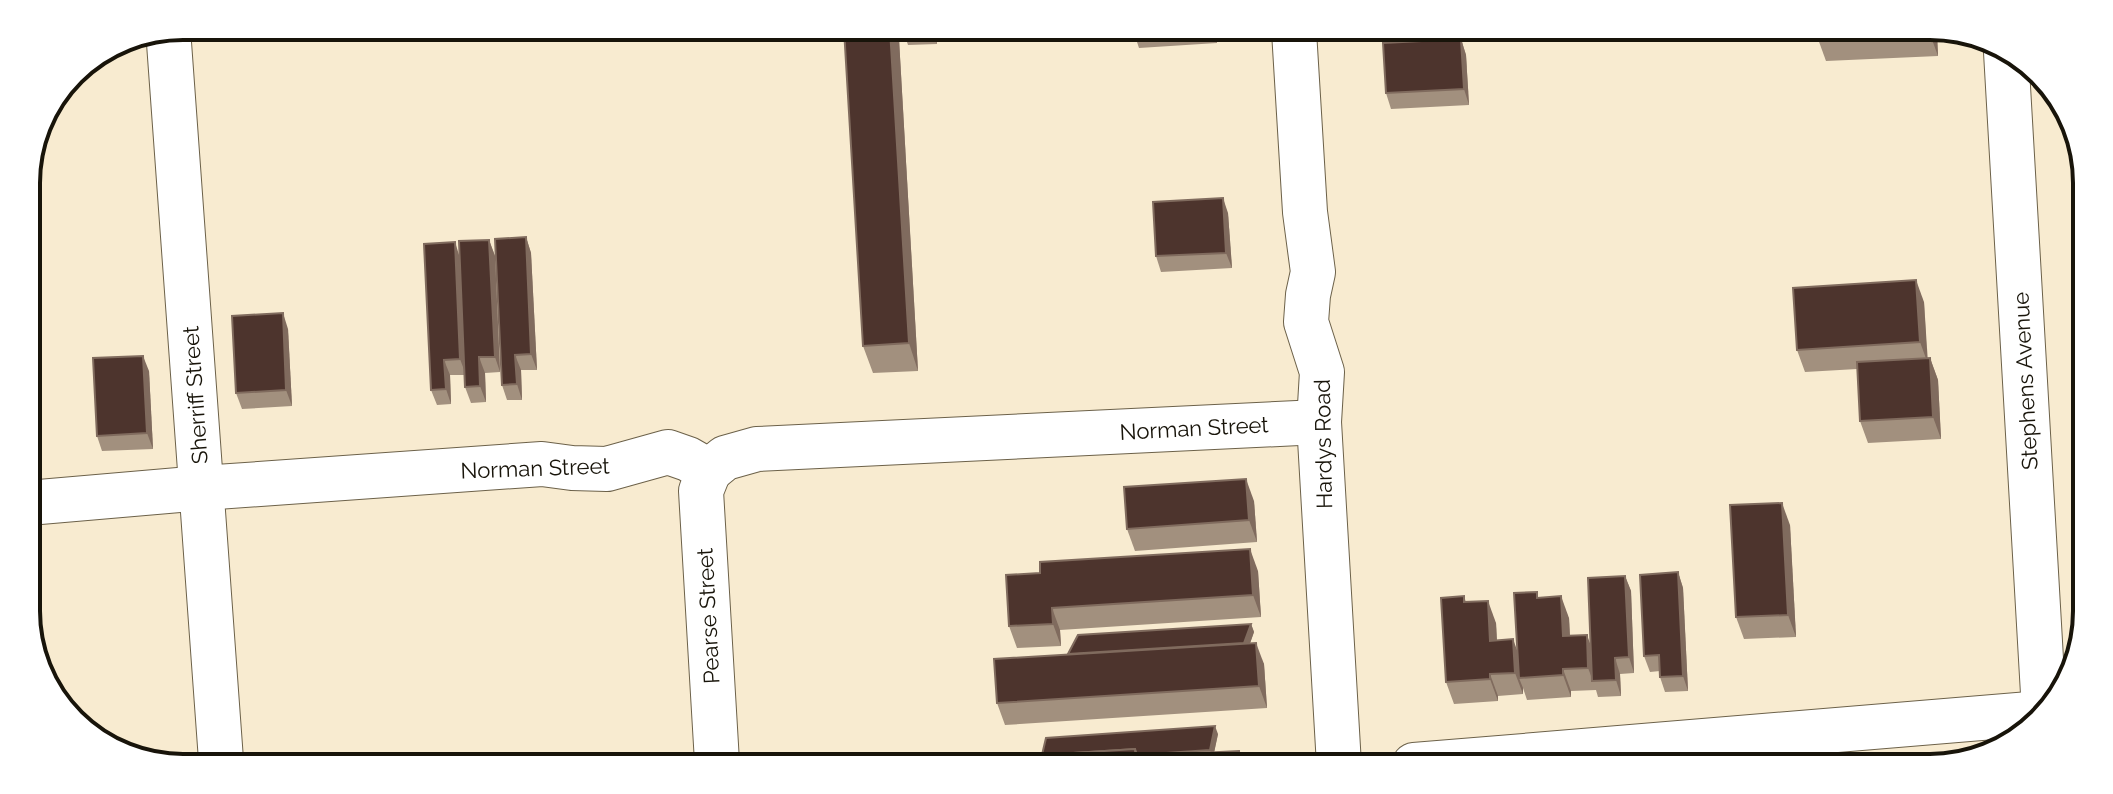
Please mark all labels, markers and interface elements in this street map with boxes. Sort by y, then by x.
street label: Stephens Avenue [2007,291,2043,471]
street label: Sherriff Street [177,325,213,465]
street label: Hardys Road [1309,379,1337,509]
street label: Norman Street [1119,411,1270,445]
street label: Norman Street [460,452,611,484]
street label: Pearse Street [691,547,725,685]

